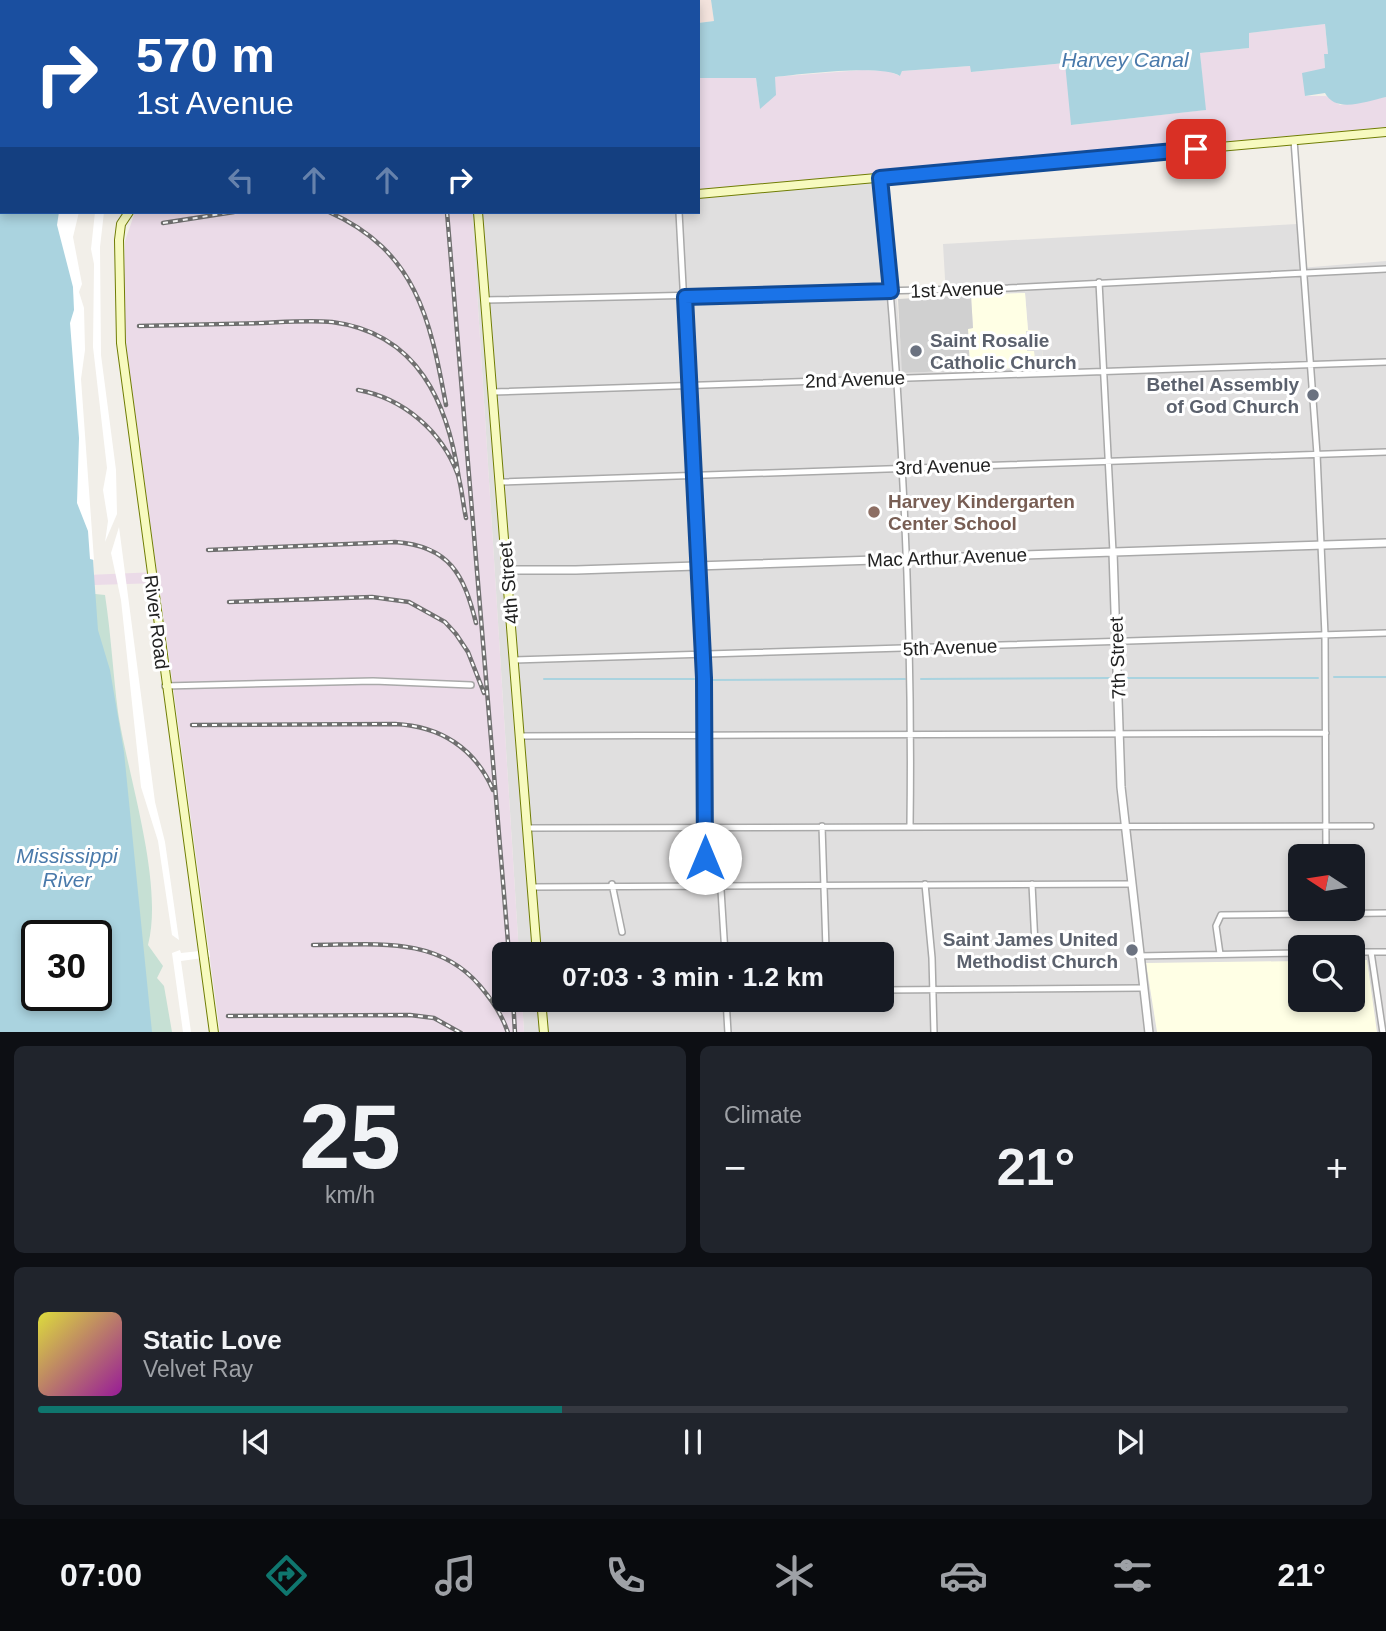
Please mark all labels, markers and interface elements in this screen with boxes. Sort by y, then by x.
icon: right [21,28,112,119]
text: 570 m [136,28,275,82]
water label: Harvey Canal [1061,48,1190,71]
text: 1st Avenue [136,85,294,121]
pin [1166,119,1226,179]
icon: arrive [1177,130,1215,168]
icon: left [222,161,260,199]
icon: ahead [295,161,333,199]
icon: ahead [368,161,406,199]
icon: right [441,161,479,199]
street label: 1st Avenue [910,277,1004,302]
place label: Saint Rosalie Catholic Church [930,330,1077,373]
marker: Saint Rosalie Catholic Church [908,343,924,359]
street label: 2nd Avenue [805,367,905,392]
place label: Bethel Assembly of God Church [1147,374,1299,417]
marker: Bethel Assembly of God Church [1305,387,1321,403]
street label: 3rd Avenue [895,454,991,479]
place label: Harvey Kindergarten Center School [888,491,1075,534]
marker: Harvey Kindergarten Center School [866,504,882,520]
street label: 4th Street [494,540,523,625]
street label: Mac Arthur Avenue [867,544,1027,571]
street label: River Road [140,574,173,671]
street label: 7th Street [1106,616,1129,700]
street label: 5th Avenue [902,635,998,660]
position arrow [668,821,742,895]
water label: Mississippi River [16,844,119,891]
north arrow [1288,844,1365,920]
map controls [1288,844,1365,1012]
speed limit sign: 30 [21,920,112,1011]
place label: Saint James United Methodist Church [943,929,1118,972]
button: search [1288,935,1365,1012]
marker: Saint James United Methodist Church [1124,942,1140,958]
text: 07:03 · 3 min · 1.2 km [562,962,824,992]
text: 25 [299,1086,401,1187]
text: Climate [724,1102,802,1128]
text: 21° [997,1138,1075,1196]
text: − [724,1147,746,1189]
text: + [1326,1147,1348,1189]
text: km/h [325,1182,375,1208]
text: Static Love [143,1325,282,1355]
text: Velvet Ray [143,1356,253,1382]
icon: previous [237,1423,275,1461]
icon: pause [674,1423,712,1461]
icon: next [1111,1423,1149,1461]
icon: directions [262,1551,311,1600]
icon: music [431,1551,480,1600]
icon: phone [601,1551,650,1600]
icon: climate [770,1551,819,1600]
icon: car [939,1551,988,1600]
icon: filters [1108,1551,1157,1600]
text: 07:00 [60,1557,142,1593]
text: 21° [1277,1557,1326,1593]

